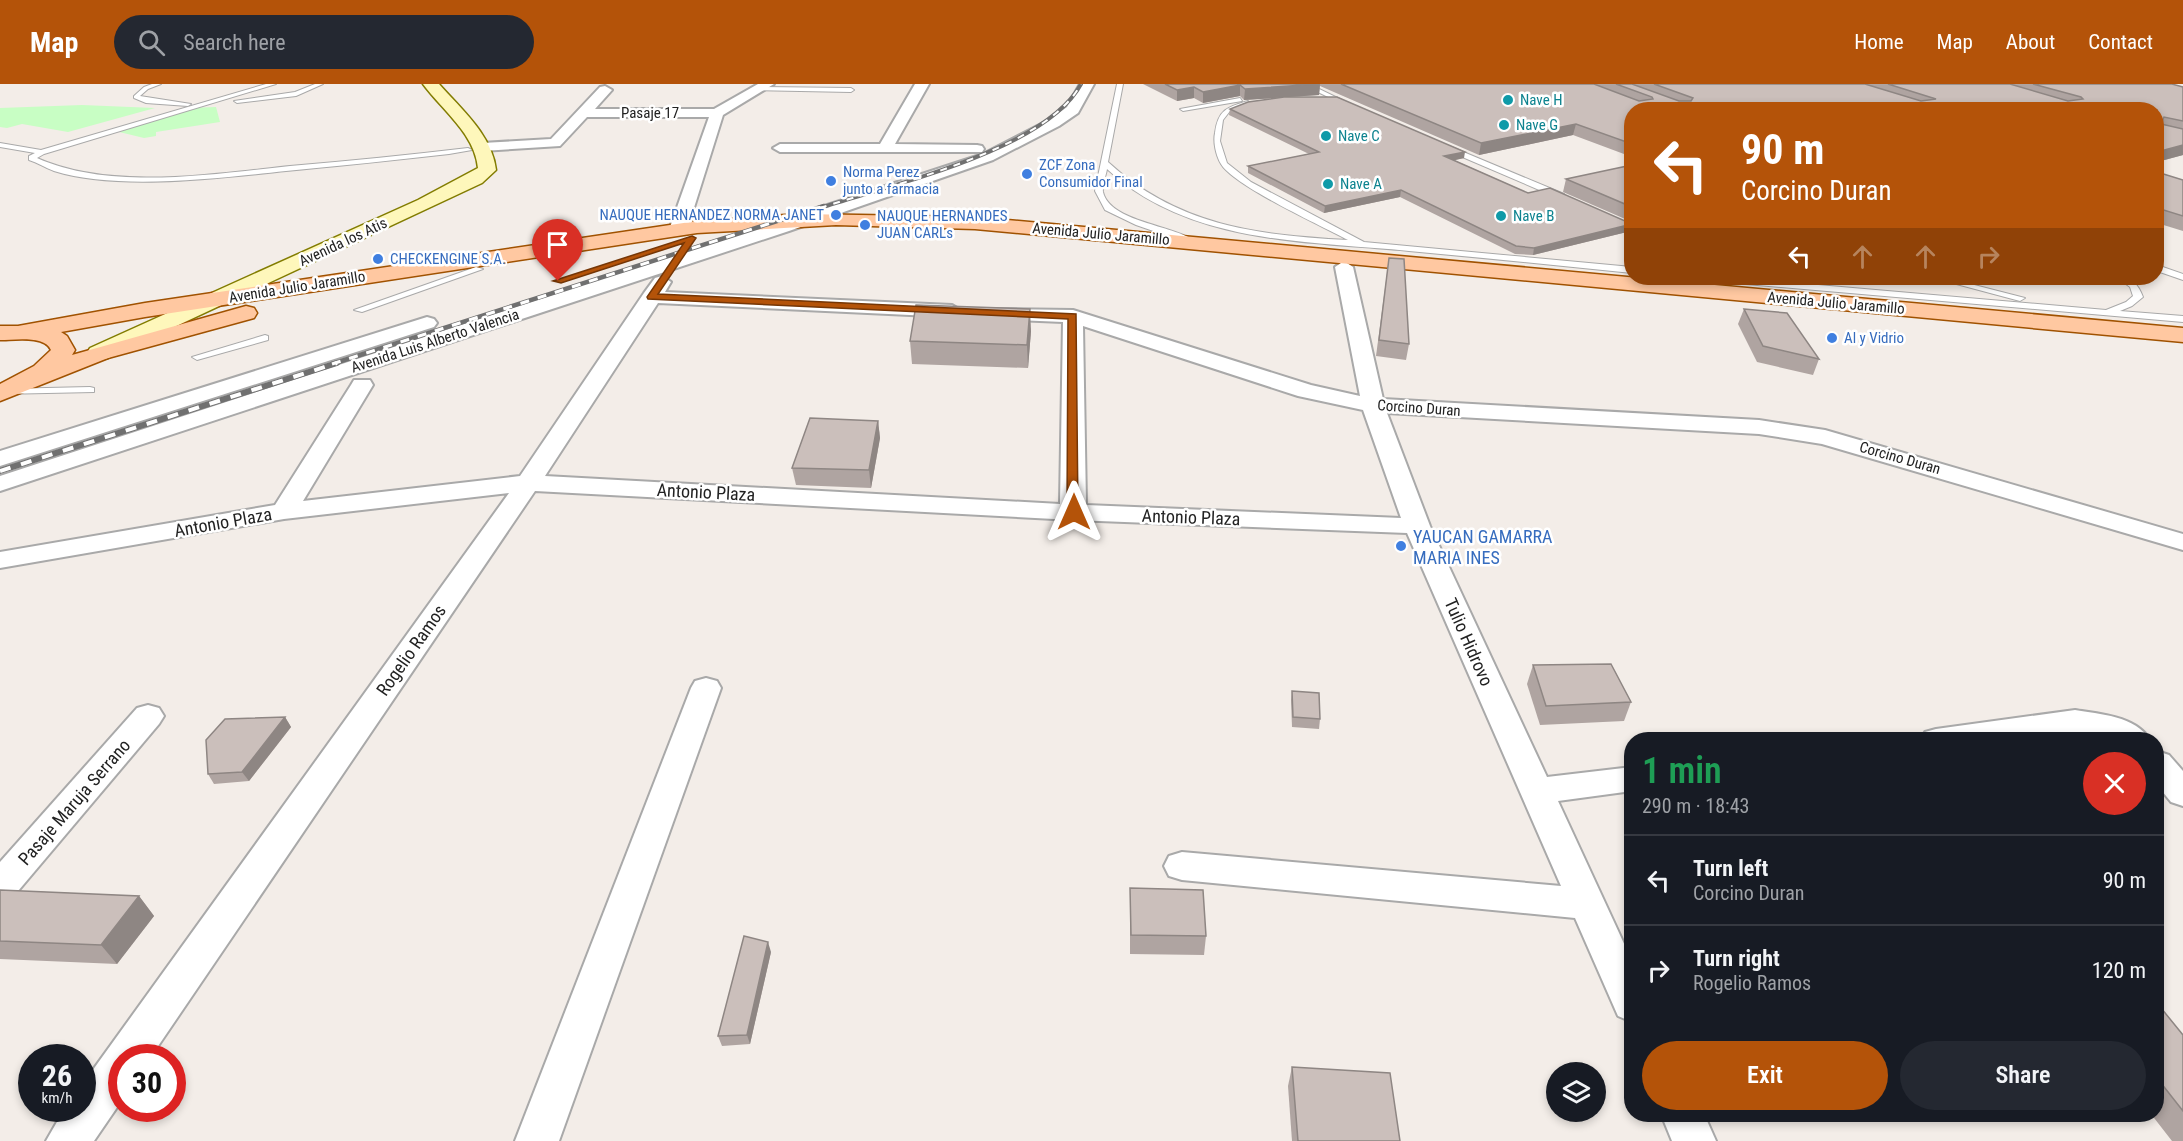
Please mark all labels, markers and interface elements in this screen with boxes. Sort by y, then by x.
search box [114,15,534,69]
text: Map [30,26,78,59]
icon: search [135,26,168,59]
text: Search here [183,30,286,55]
text: Home [1854,30,1904,54]
text: Map [1937,30,1973,54]
text: About [2006,30,2055,54]
text: Contact [2088,30,2153,54]
place label: Nave H [1520,91,1562,109]
marker: Nave H [1501,93,1515,107]
street label: Pasaje 17 [621,104,679,122]
place label: Nave G [1516,116,1558,134]
marker: Nave G [1497,118,1511,132]
text: 90 m [1741,125,1824,174]
icon: left [1642,126,1720,204]
place label: Nave C [1338,127,1380,145]
marker: Nave C [1319,129,1333,143]
place label: ZCF Zona Consumidor Final [1039,156,1143,191]
place label: Norma Perez junto a farmacia [842,163,939,198]
marker: ZCF Zona Consumidor Final [1020,167,1034,181]
marker: Norma Perez junto a farmacia [824,174,838,188]
place label: Nave A [1340,175,1382,193]
text: Corcino Duran [1741,175,1892,207]
marker: Nave A [1321,177,1335,191]
place label: NAUQUE HERNANDEZ NORMA JANET [600,206,824,224]
place label: NAUQUE HERNANDES JUAN CARLs [877,207,1008,242]
place label: Nave B [1513,207,1554,225]
marker: NAUQUE HERNANDEZ NORMA JANET [829,208,843,222]
marker: Nave B [1494,209,1508,223]
street label: Avenida los Atis [296,214,390,270]
marker: NAUQUE HERNANDES JUAN CARLs [858,218,872,232]
pin [532,219,583,281]
street label: Avenida Julio Jaramillo [1032,219,1170,249]
icon: arrive [541,228,574,261]
icon: left [1783,240,1816,273]
icon: ahead [1846,240,1879,273]
icon: ahead [1909,240,1942,273]
icon: right [1972,240,2005,273]
place label: CHECKENGINE S.A. [390,250,506,268]
marker: CHECKENGINE S.A. [371,252,385,266]
street label: Avenida Julio Jaramillo [228,267,366,307]
street label: Avenida Julio Jaramillo [1767,288,1905,318]
street label: Avenida Luis Alberto Valencia [349,305,521,377]
place label: Al y Vidrio [1844,329,1904,347]
marker: Al y Vidrio [1825,331,1839,345]
street label: Corcino Duran [1377,396,1461,420]
street label: Corcino Duran [1857,438,1943,478]
street label: Antonio Plaza [656,479,756,505]
position arrow [1042,480,1106,544]
street label: Antonio Plaza [173,503,273,541]
street label: Antonio Plaza [1141,505,1241,529]
place label: YAUCAN GAMARRA MARIA INES [1413,526,1553,568]
marker: YAUCAN GAMARRA MARIA INES [1394,539,1408,553]
street label: Tulio Hidrovo [1440,595,1498,689]
street label: Rogelio Ramos [372,600,450,700]
street label: Pasaje Maruja Serrano [14,735,134,869]
text: 1 min [1642,750,1722,792]
button: close [2083,752,2146,815]
text: 290 m · 18:43 [1642,794,1749,818]
text: Turn left [1693,856,1768,881]
icon: left [1642,864,1675,897]
text: 90 m [2103,868,2146,893]
text: Corcino Duran [1693,881,1804,905]
text: Turn right [1693,946,1780,971]
icon: right [1642,954,1675,987]
text: 120 m [2092,958,2146,983]
text: Rogelio Ramos [1693,971,1811,995]
button: Exit [1642,1041,1888,1110]
button: Share [1900,1041,2146,1110]
speed limit sign: 30 [108,1044,186,1122]
text: 26 [42,1058,72,1093]
map controls [1546,1062,1606,1122]
button: layers [1546,1062,1606,1122]
text: km/h [42,1089,72,1107]

